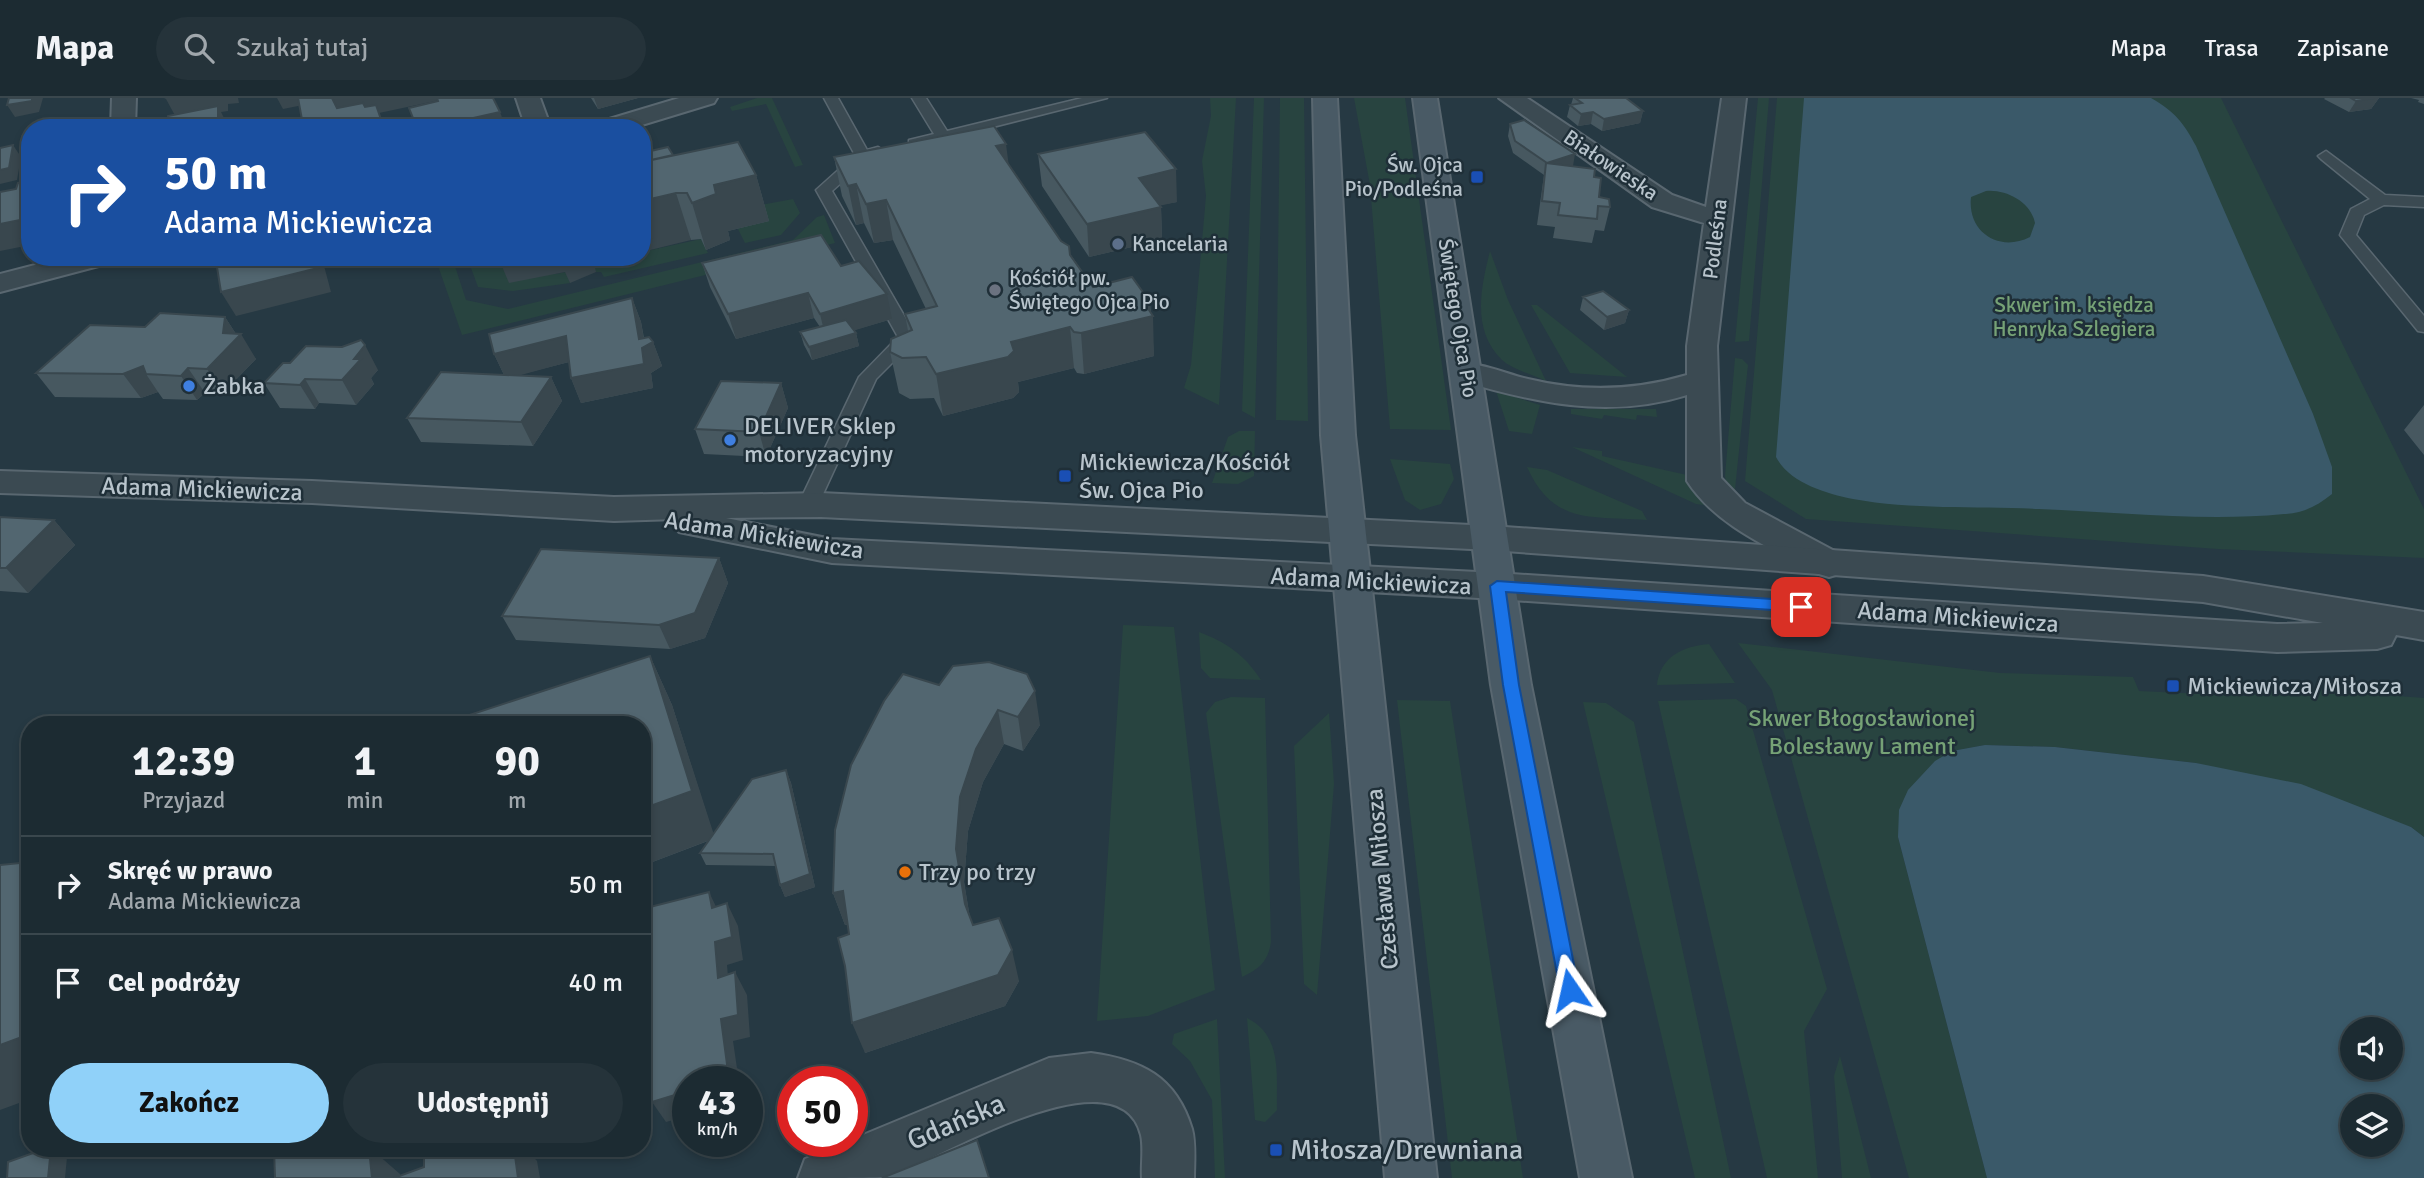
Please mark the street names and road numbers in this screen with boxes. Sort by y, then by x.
street label: Białowieska [1559,124,1663,206]
street label: Podleśna [1697,197,1733,281]
street label: Świętego Ojca Pio [1433,237,1483,399]
street label: Adama Mickiewicza [101,470,303,508]
street label: Adama Mickiewicza [662,504,866,566]
street label: Adama Mickiewicza [1270,561,1472,601]
street label: Adama Mickiewicza [1856,595,2060,639]
street label: Czesława Miłosza [1359,787,1405,971]
street label: Gdańska [902,1086,1010,1158]

